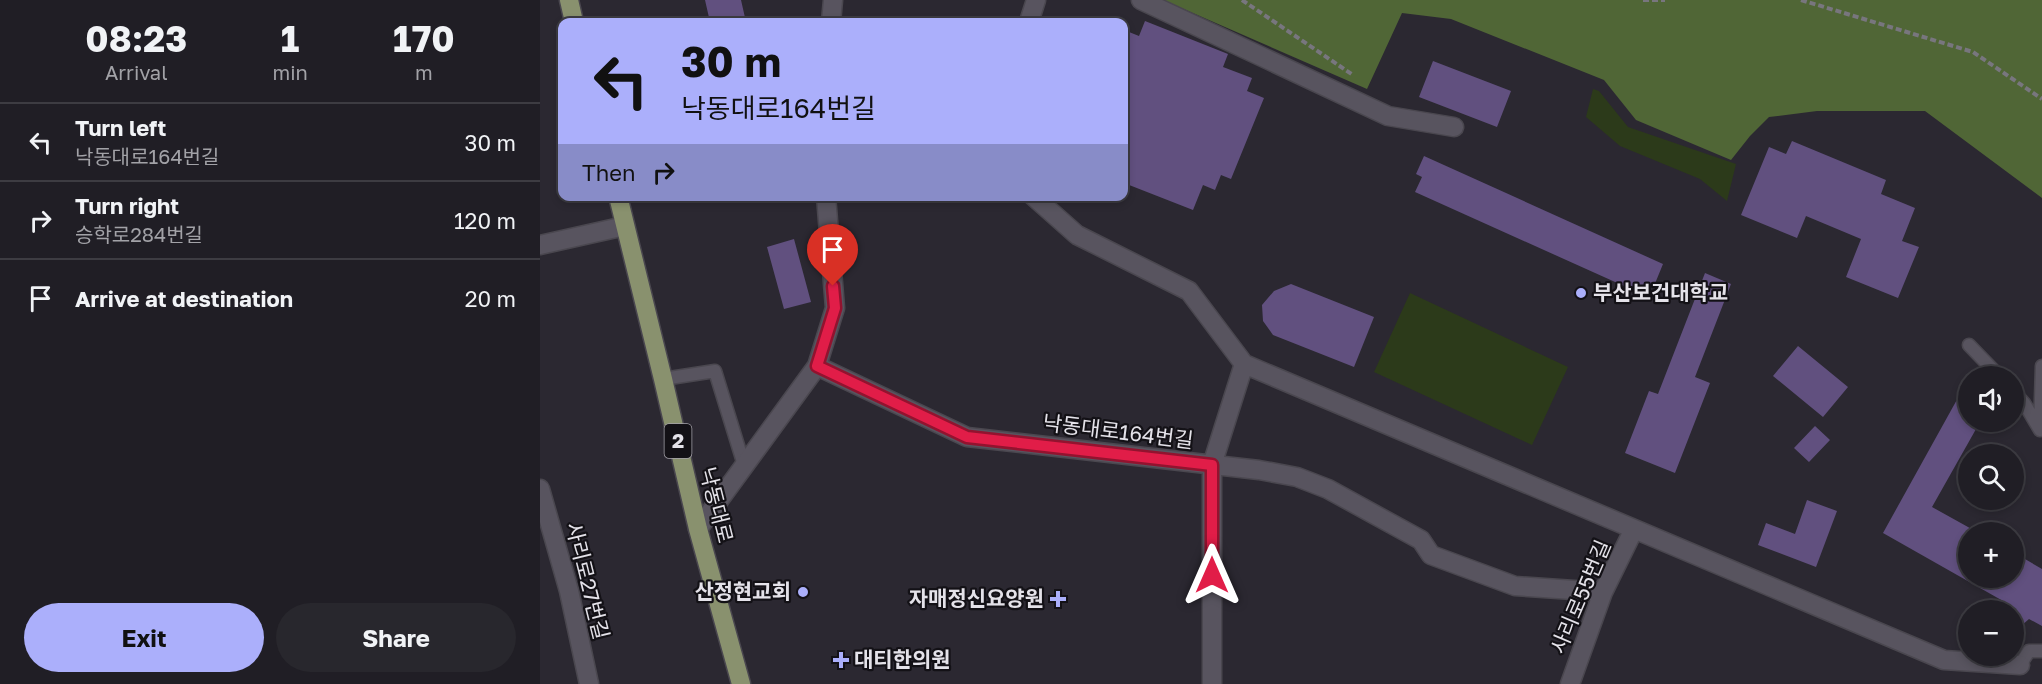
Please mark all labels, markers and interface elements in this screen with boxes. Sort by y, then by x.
text: 08:23 [85,17,187,60]
text: 1 [281,17,299,60]
text: 170 [393,17,455,60]
text: 30 m [681,36,781,86]
icon: left [582,42,660,120]
text: Arrival [105,60,168,84]
text: min [272,60,308,84]
text: m [415,60,433,84]
text: 낙동대로164번길 [681,92,876,124]
text: Turn left [75,114,166,141]
icon: left [24,126,57,159]
text: 30 m [465,129,516,156]
text: 낙동대로164번길 [75,144,219,168]
icon: right [647,156,680,189]
text: Then [582,159,635,186]
text: Turn right [75,192,179,219]
icon: right [24,204,57,237]
text: 120 m [454,207,516,234]
text: 승학로284번길 [75,222,203,246]
pin [807,224,858,286]
icon: arrive [816,233,849,266]
place label: 부산보건대학교 [1593,279,1728,305]
icon: arrive [24,282,57,315]
text: Arrive at destination [75,285,293,312]
text: 20 m [465,285,516,312]
marker: 부산보건대학교 [1574,286,1588,300]
map controls [1958,366,2024,666]
button: sound [1958,366,2024,432]
street label: 낙동대로164번길 [1041,409,1195,453]
road number: 2 [664,424,692,458]
button: search [1958,444,2024,510]
street label: 낙동대로 [695,464,739,545]
street label: 사리로27번길 [561,519,615,642]
button: + [1958,522,2024,588]
street label: 사리로55번길 [1544,536,1616,657]
position arrow [1180,543,1244,607]
place label: 산정현교회 [694,578,791,604]
marker: 산정현교회 [796,585,810,599]
place label: 자매정신요양원 [909,585,1044,611]
marker: 자매정신요양원 [1049,590,1067,608]
button: − [1958,600,2024,666]
button: Exit [24,603,264,672]
button: Share [276,603,516,672]
place label: 대티한의원 [854,646,951,672]
marker: 대티한의원 [832,651,850,669]

